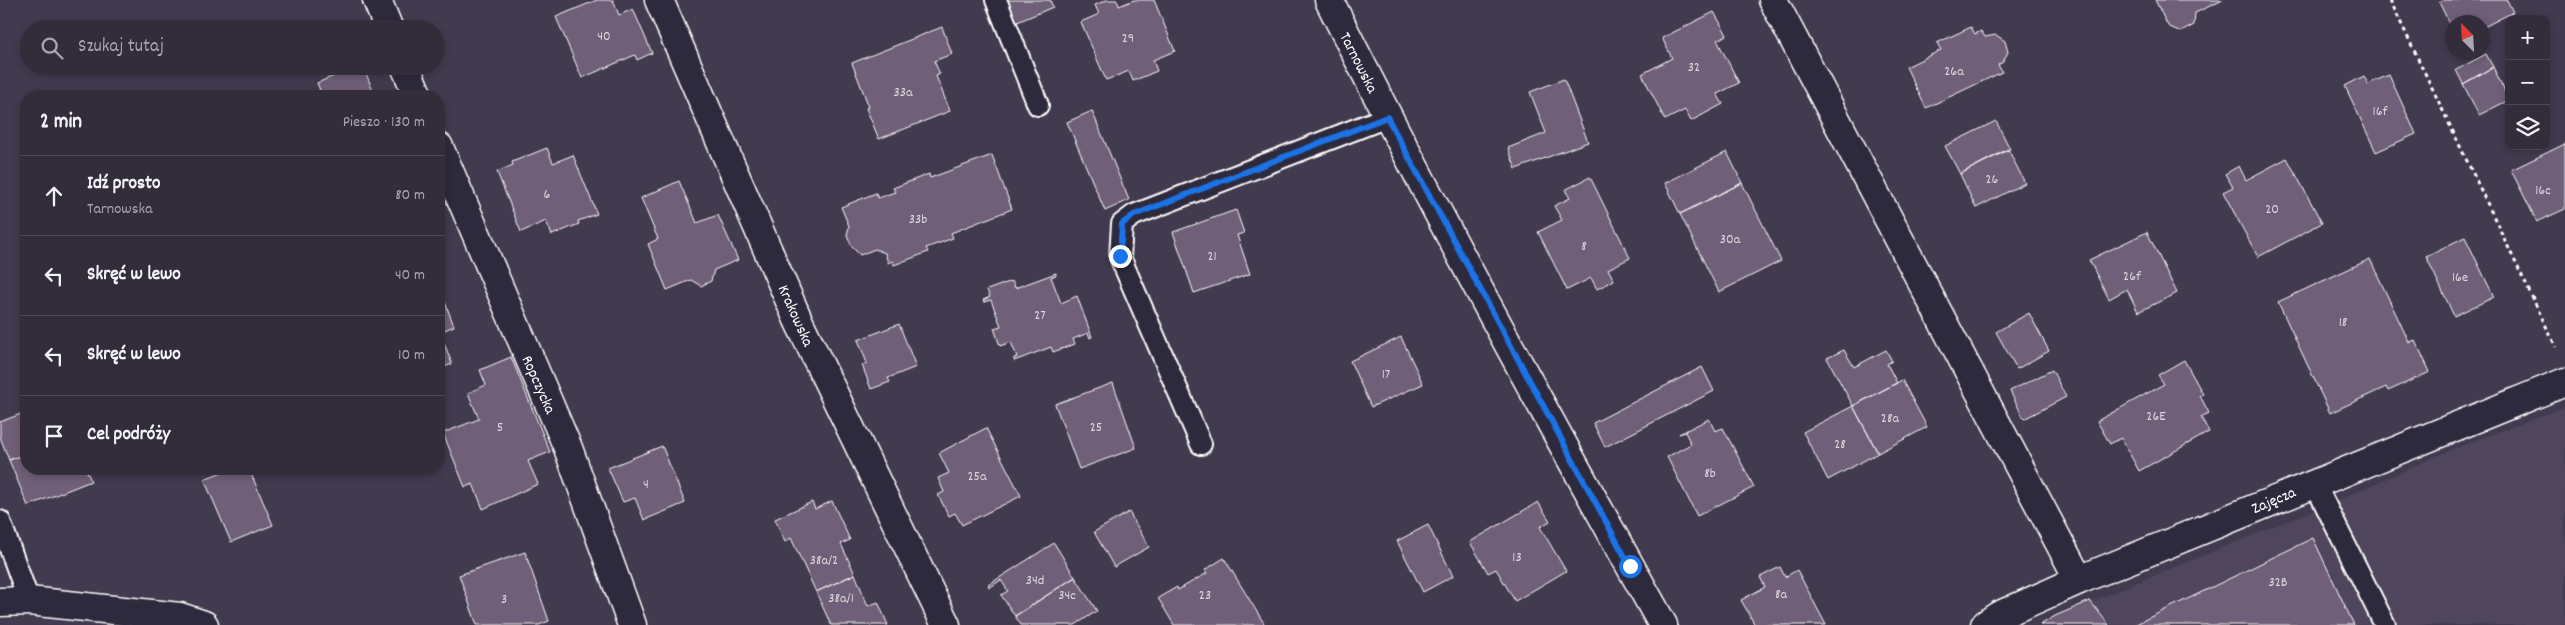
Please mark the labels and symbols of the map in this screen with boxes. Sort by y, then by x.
north arrow [2445,15,2490,60]
house number: 40 [597,27,611,47]
house number: 29 [1122,29,1134,49]
street label: Tarnowska [1333,29,1383,98]
house number: 32 [1688,58,1700,78]
house number: 26a [1944,62,1964,82]
house number: 33a [894,83,913,103]
house number: 16f [2373,102,2388,122]
house number: 26 [1986,170,1999,190]
house number: 16c [2535,181,2551,201]
house number: 6 [544,185,551,205]
house number: 20 [2265,200,2279,220]
house number: 33b [909,210,927,230]
house number: 30a [1720,230,1741,250]
house number: 8 [1581,237,1587,257]
route end [1109,245,1132,268]
house number: 21 [1207,247,1217,267]
house number: 26f [2123,267,2142,287]
house number: 16e [2452,268,2468,288]
street label: Krakowska [771,281,819,351]
house number: 27 [1034,306,1046,326]
house number: 18 [2339,313,2348,333]
street label: Ropczycka [515,352,561,418]
house number: 17 [1382,365,1390,385]
house number: 26E [2146,407,2166,427]
house number: 28a [1881,409,1900,429]
house number: 5 [497,418,503,438]
house number: 25 [1090,418,1102,438]
house number: 28 [1834,435,1846,455]
house number: 8b [1704,464,1716,484]
house number: 25a [967,467,987,487]
house number: 4 [643,475,649,495]
street label: Zajęcza [2248,482,2300,521]
house number: 13 [1512,548,1522,568]
house number: 38a/2 [810,551,838,571]
route start [1619,555,1642,578]
house number: 34d [1026,571,1044,591]
house number: 32B [2269,573,2288,593]
house number: 8a [1775,585,1788,605]
house number: 34c [1058,586,1076,606]
house number: 23 [1199,586,1211,606]
house number: 38a/1 [828,589,854,609]
house number: 3 [501,590,507,610]

